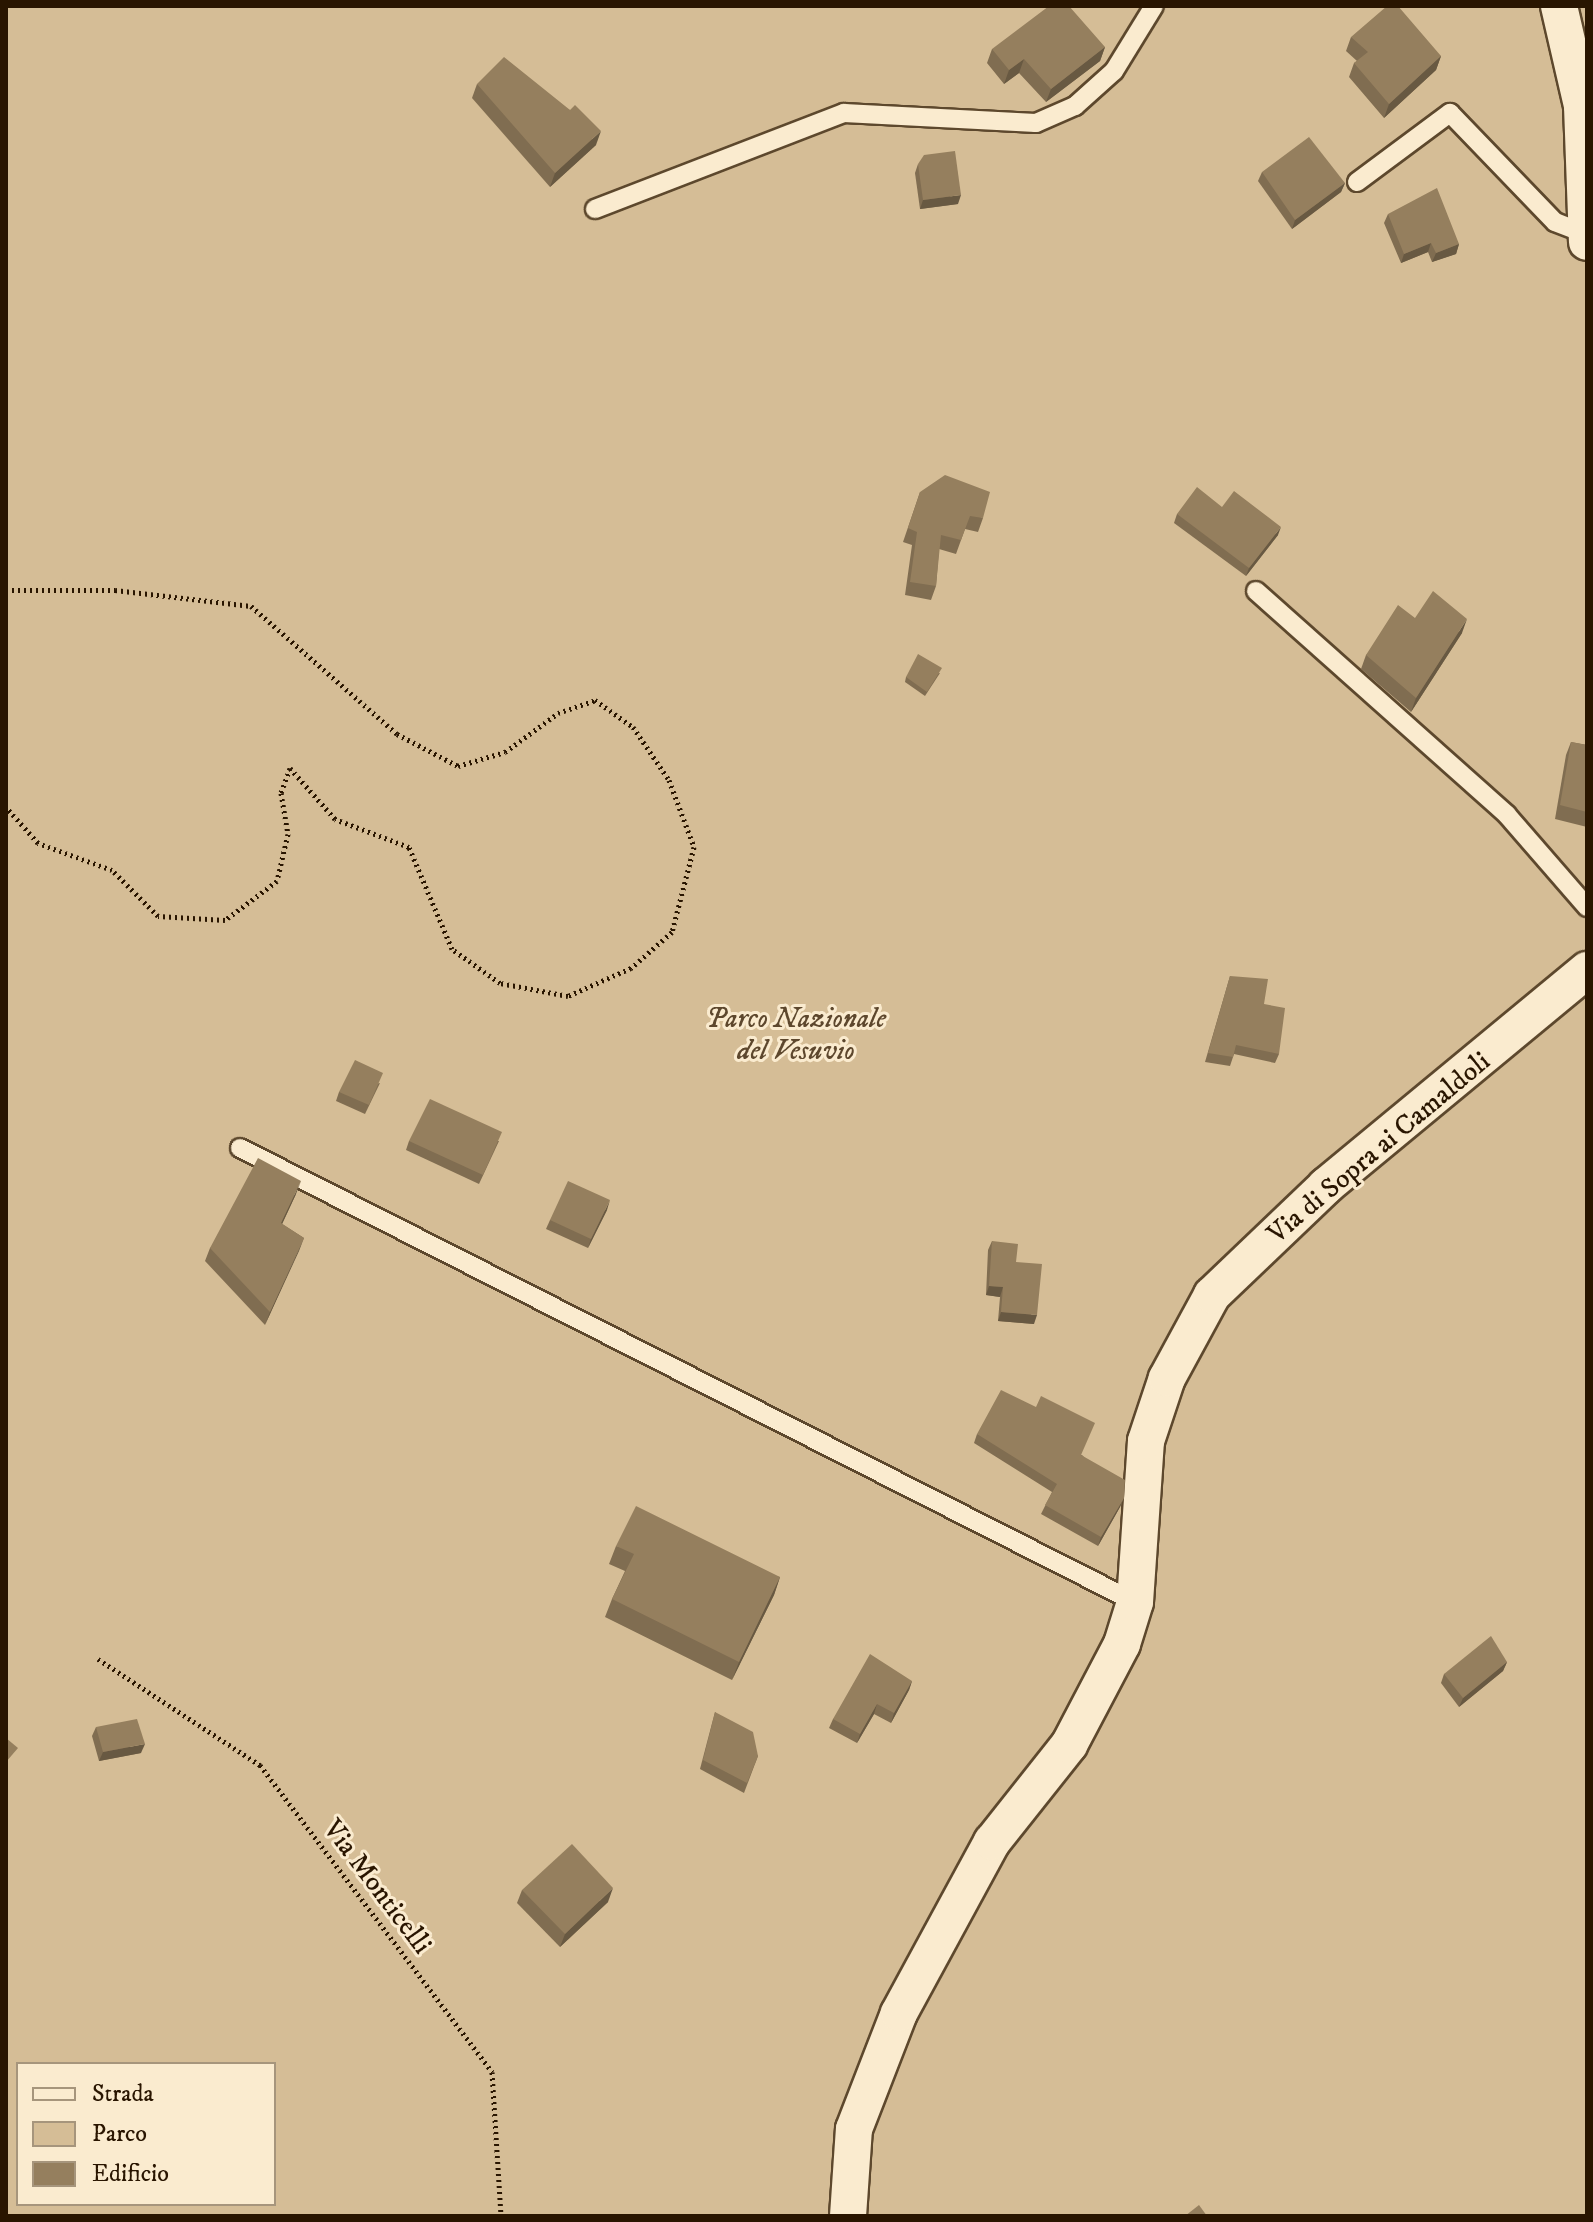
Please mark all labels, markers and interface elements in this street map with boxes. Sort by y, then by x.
park label: Parco Nazionale del Vesuvio [706,1002,886,1068]
street label: Via di Sopra ai Camaldoli [1261,1045,1497,1251]
street label: Via Monticelli [316,1813,438,1961]
legend [16,2062,276,2206]
text: Strada [92,2079,154,2109]
text: Parco [92,2119,147,2149]
text: Edificio [92,2159,169,2189]

